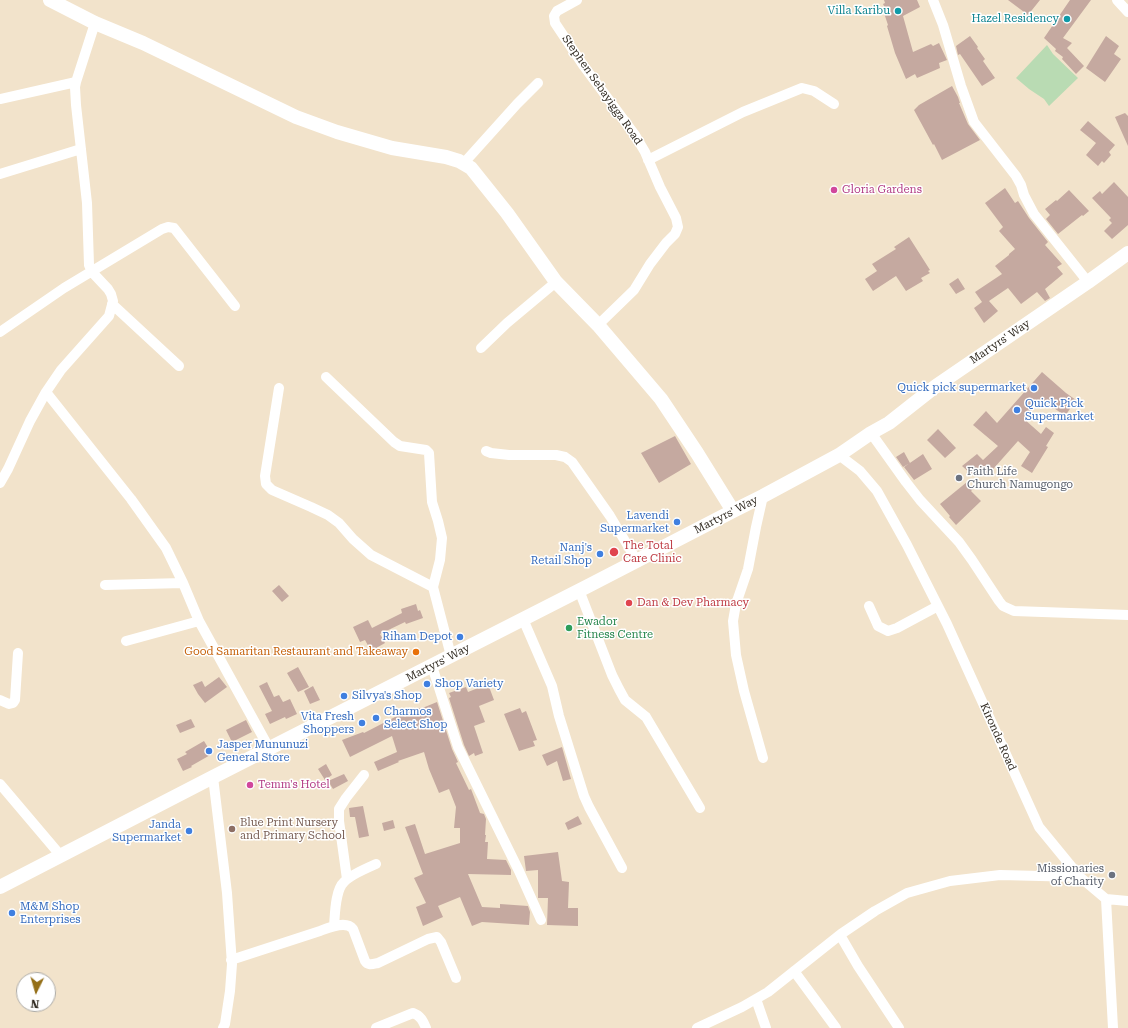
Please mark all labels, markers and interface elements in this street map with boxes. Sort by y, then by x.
place label: Villa Karibu [827,4,890,18]
marker: Villa Karibu [893,6,903,16]
place label: Hazel Residency [972,12,1059,26]
marker: Hazel Residency [1062,14,1072,24]
street label: Stephen Sebayigga Road [559,33,645,147]
place label: Gloria Gardens [842,183,922,197]
marker: Gloria Gardens [829,185,839,195]
street label: Martyrs' Way [967,317,1033,367]
place label: Quick pick supermarket [897,381,1026,395]
marker: Quick pick supermarket [1029,383,1039,393]
place label: Quick Pick Supermarket [1025,397,1094,423]
marker: Quick Pick Supermarket [1012,405,1022,415]
place label: Faith Life Church Namugongo [967,465,1073,491]
marker: Faith Life Church Namugongo [954,473,964,483]
street label: Martyrs' Way [692,493,760,537]
place label: Lavendi Supermarket [600,509,669,535]
marker: Lavendi Supermarket [672,517,682,527]
place label: The Total Care Clinic [623,539,682,565]
place label: Nanj's Retail Shop [531,541,592,567]
marker: The Total Care Clinic [608,546,620,558]
marker: Nanj's Retail Shop [595,549,605,559]
place label: Dan & Dev Pharmacy [637,596,749,610]
marker: Dan & Dev Pharmacy [624,598,634,608]
place label: Ewador Fitness Centre [577,615,653,641]
marker: Ewador Fitness Centre [564,623,574,633]
place label: Riham Depot [382,630,452,644]
marker: Riham Depot [455,632,465,642]
street label: Martyrs' Way [404,641,472,685]
place label: Good Samaritan Restaurant and Takeaway [184,645,408,659]
marker: Good Samaritan Restaurant and Takeaway [411,647,421,657]
place label: Shop Variety [435,677,503,691]
marker: Shop Variety [422,679,432,689]
place label: Silvya's Shop [352,689,422,703]
marker: Silvya's Shop [339,691,349,701]
street label: Kironde Road [977,701,1019,773]
place label: Charmos Select Shop [384,705,447,731]
place label: Vita Fresh Shoppers [301,710,354,736]
marker: Charmos Select Shop [371,713,381,723]
marker: Vita Fresh Shoppers [357,718,367,728]
place label: Jasper Mununuzi General Store [217,738,308,764]
marker: Jasper Mununuzi General Store [204,746,214,756]
place label: Temm's Hotel [258,778,330,792]
marker: Temm's Hotel [245,780,255,790]
place label: Blue Print Nursery and Primary School [240,816,345,842]
place label: Janda Supermarket [112,818,181,844]
marker: Blue Print Nursery and Primary School [227,824,237,834]
marker: Janda Supermarket [184,826,194,836]
place label: Missionaries of Charity [1037,862,1104,888]
marker: Missionaries of Charity [1107,870,1117,880]
place label: M&M Shop Enterprises [20,900,80,926]
marker: M&M Shop Enterprises [7,908,17,918]
north arrow [16,972,56,1012]
text: N [30,997,40,1010]

